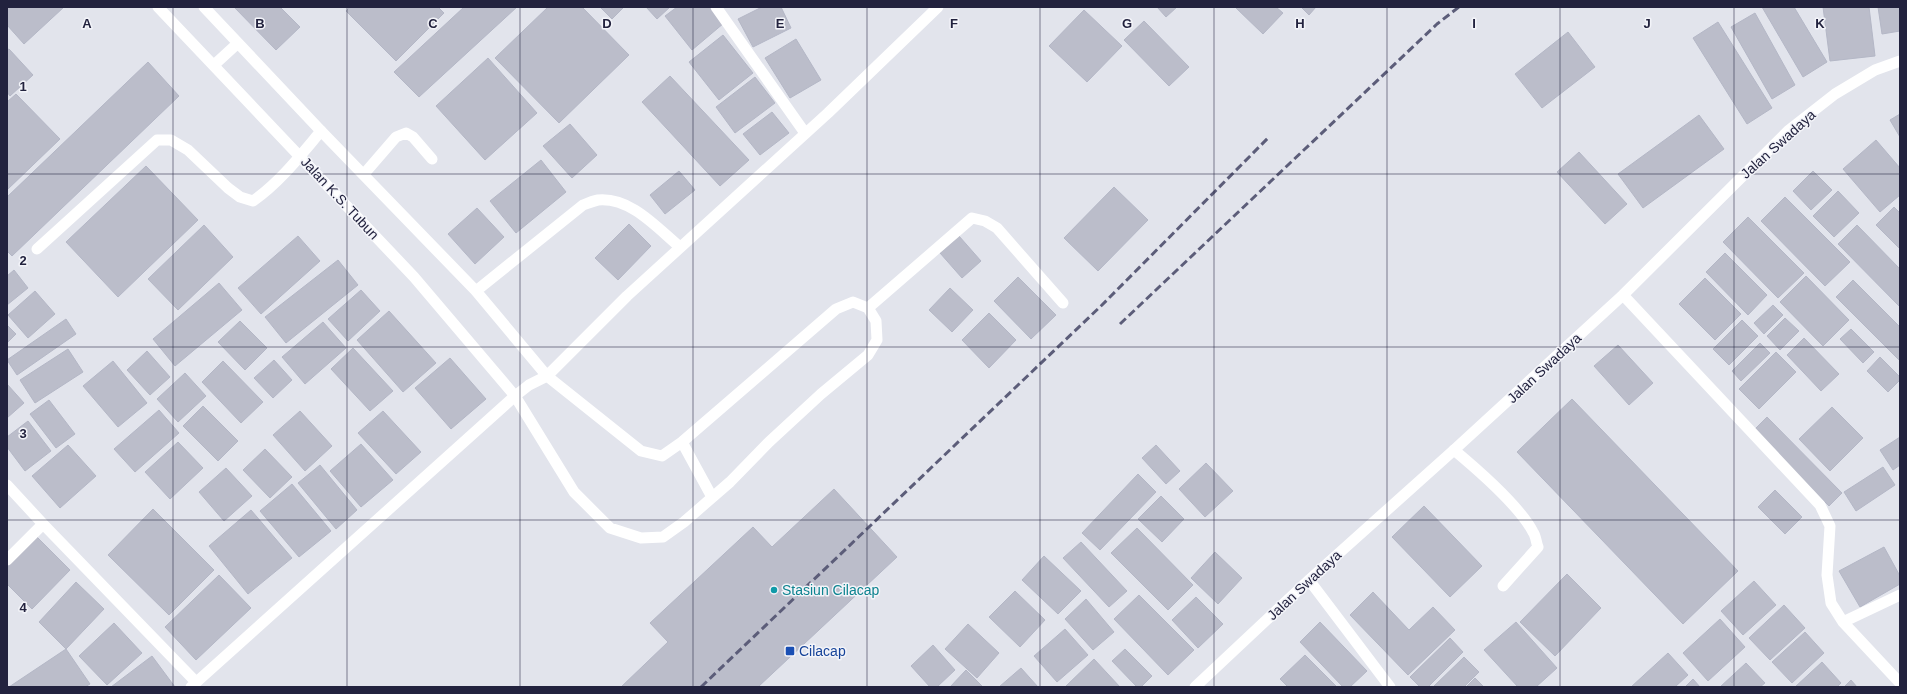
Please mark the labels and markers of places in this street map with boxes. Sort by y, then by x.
place label: Stasiun Cilacap [782,582,879,598]
marker: Stasiun Cilacap [769,585,779,595]
place label: Cilacap [799,643,846,659]
marker: Cilacap [784,645,796,657]

